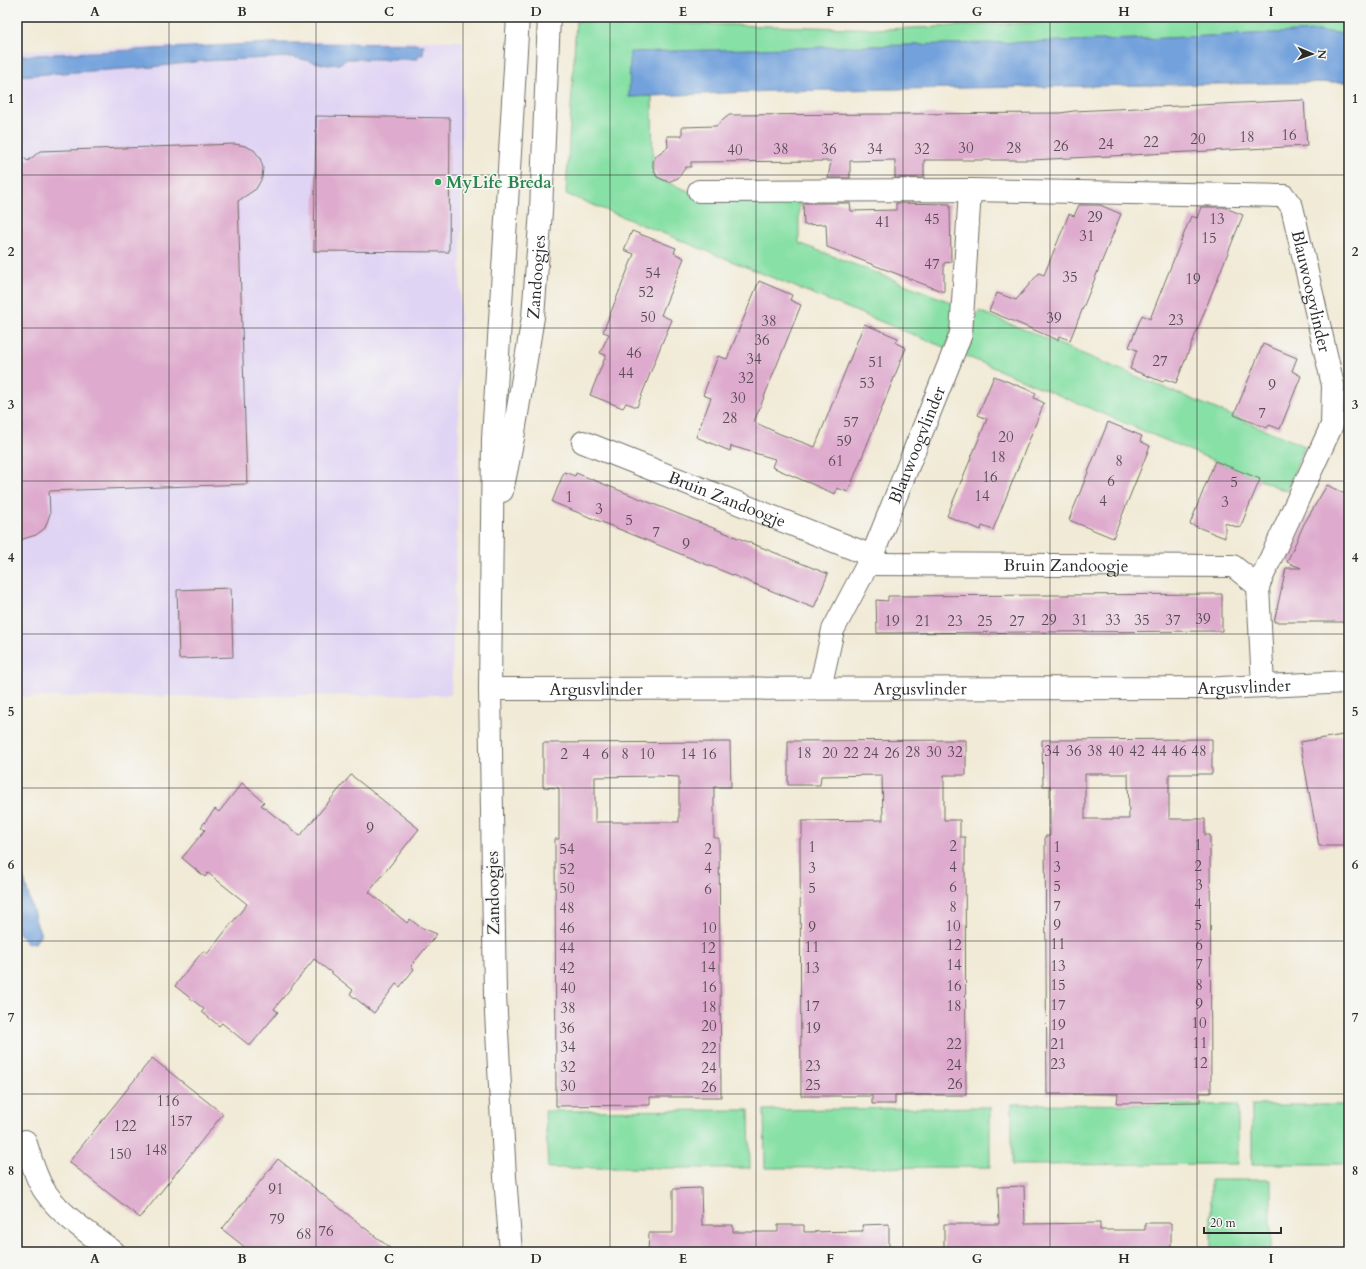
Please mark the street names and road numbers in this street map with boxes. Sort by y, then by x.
street label: Blauwoogvlinder [1286,228,1337,355]
street label: Zandoogjes [521,234,551,320]
street label: Blauwoogvlinder [883,382,951,507]
street label: Bruin Zandoogje [665,465,789,532]
street label: Bruin Zandoogje [1004,553,1128,577]
street label: Argusvlinder [1197,673,1292,700]
street label: Argusvlinder [549,677,643,700]
street label: Argusvlinder [873,677,967,700]
street label: Zandoogjes [481,850,505,935]

